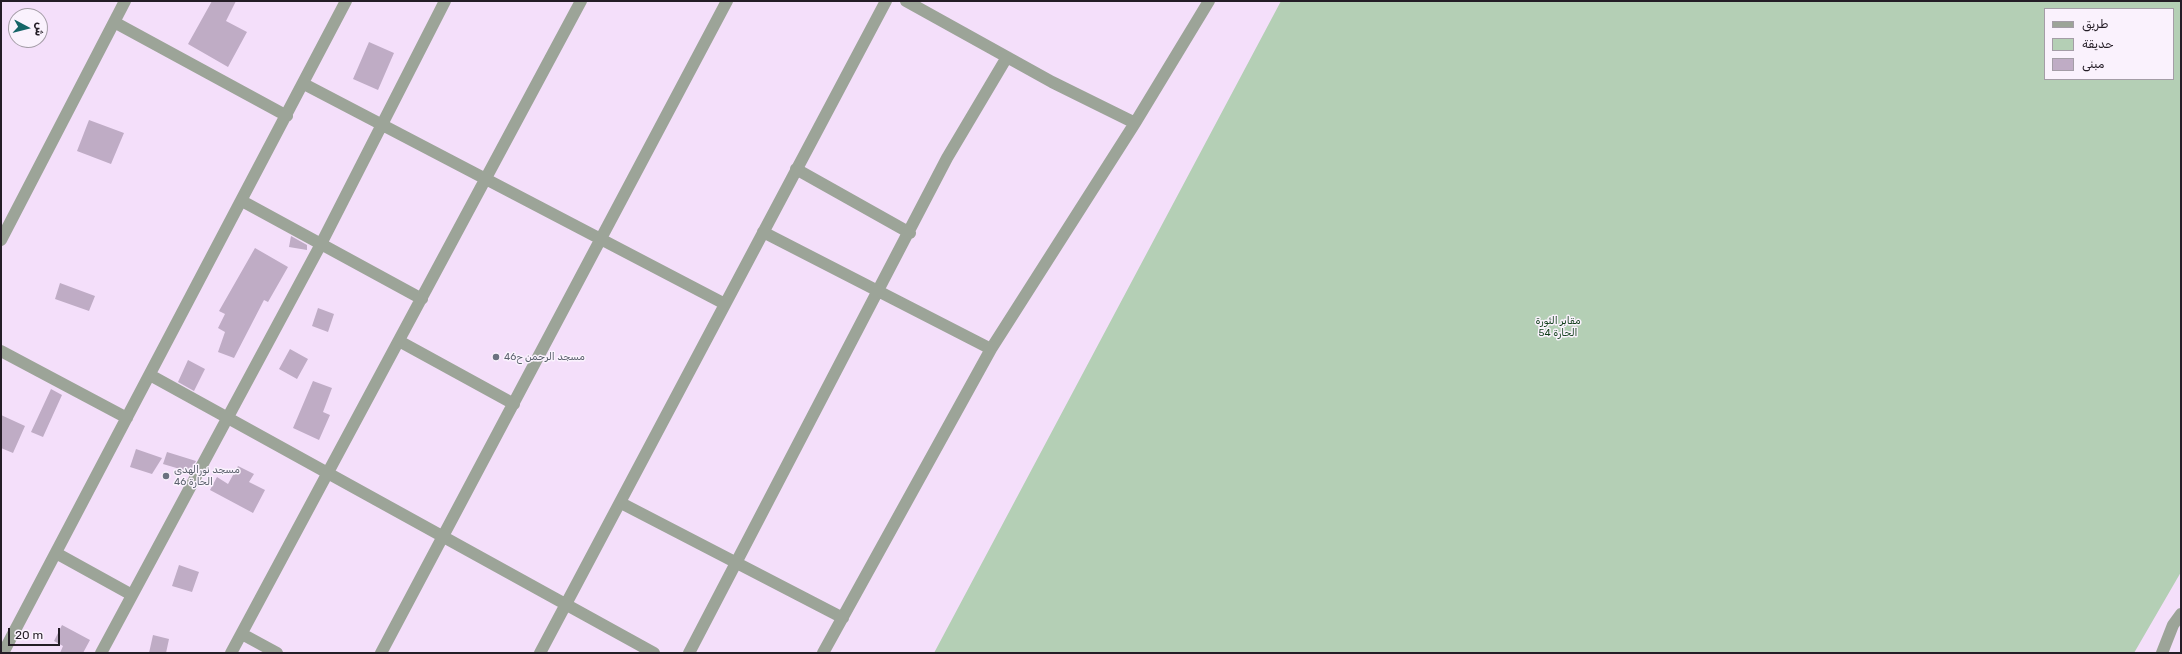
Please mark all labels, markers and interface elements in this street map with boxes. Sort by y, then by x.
north arrow [8,8,48,48]
legend [2044,8,2174,80]
text: طريق [2082,17,2108,31]
text: ش [32,22,47,37]
text: حديقة [2082,37,2114,51]
text: مبنى [2082,57,2104,71]
park label: مقابر الثورة الحارة 54 [1535,315,1581,338]
place label: مسجد الرحمن ح46 [504,351,585,363]
marker: مسجد الرحمن ح46 [491,352,501,362]
place label: مسجد نورالهدى الحارة 46 [174,464,240,488]
marker: مسجد نورالهدى الحارة 46 [161,471,171,481]
scale bar [10,620,62,646]
text: 20 m [15,628,43,642]

